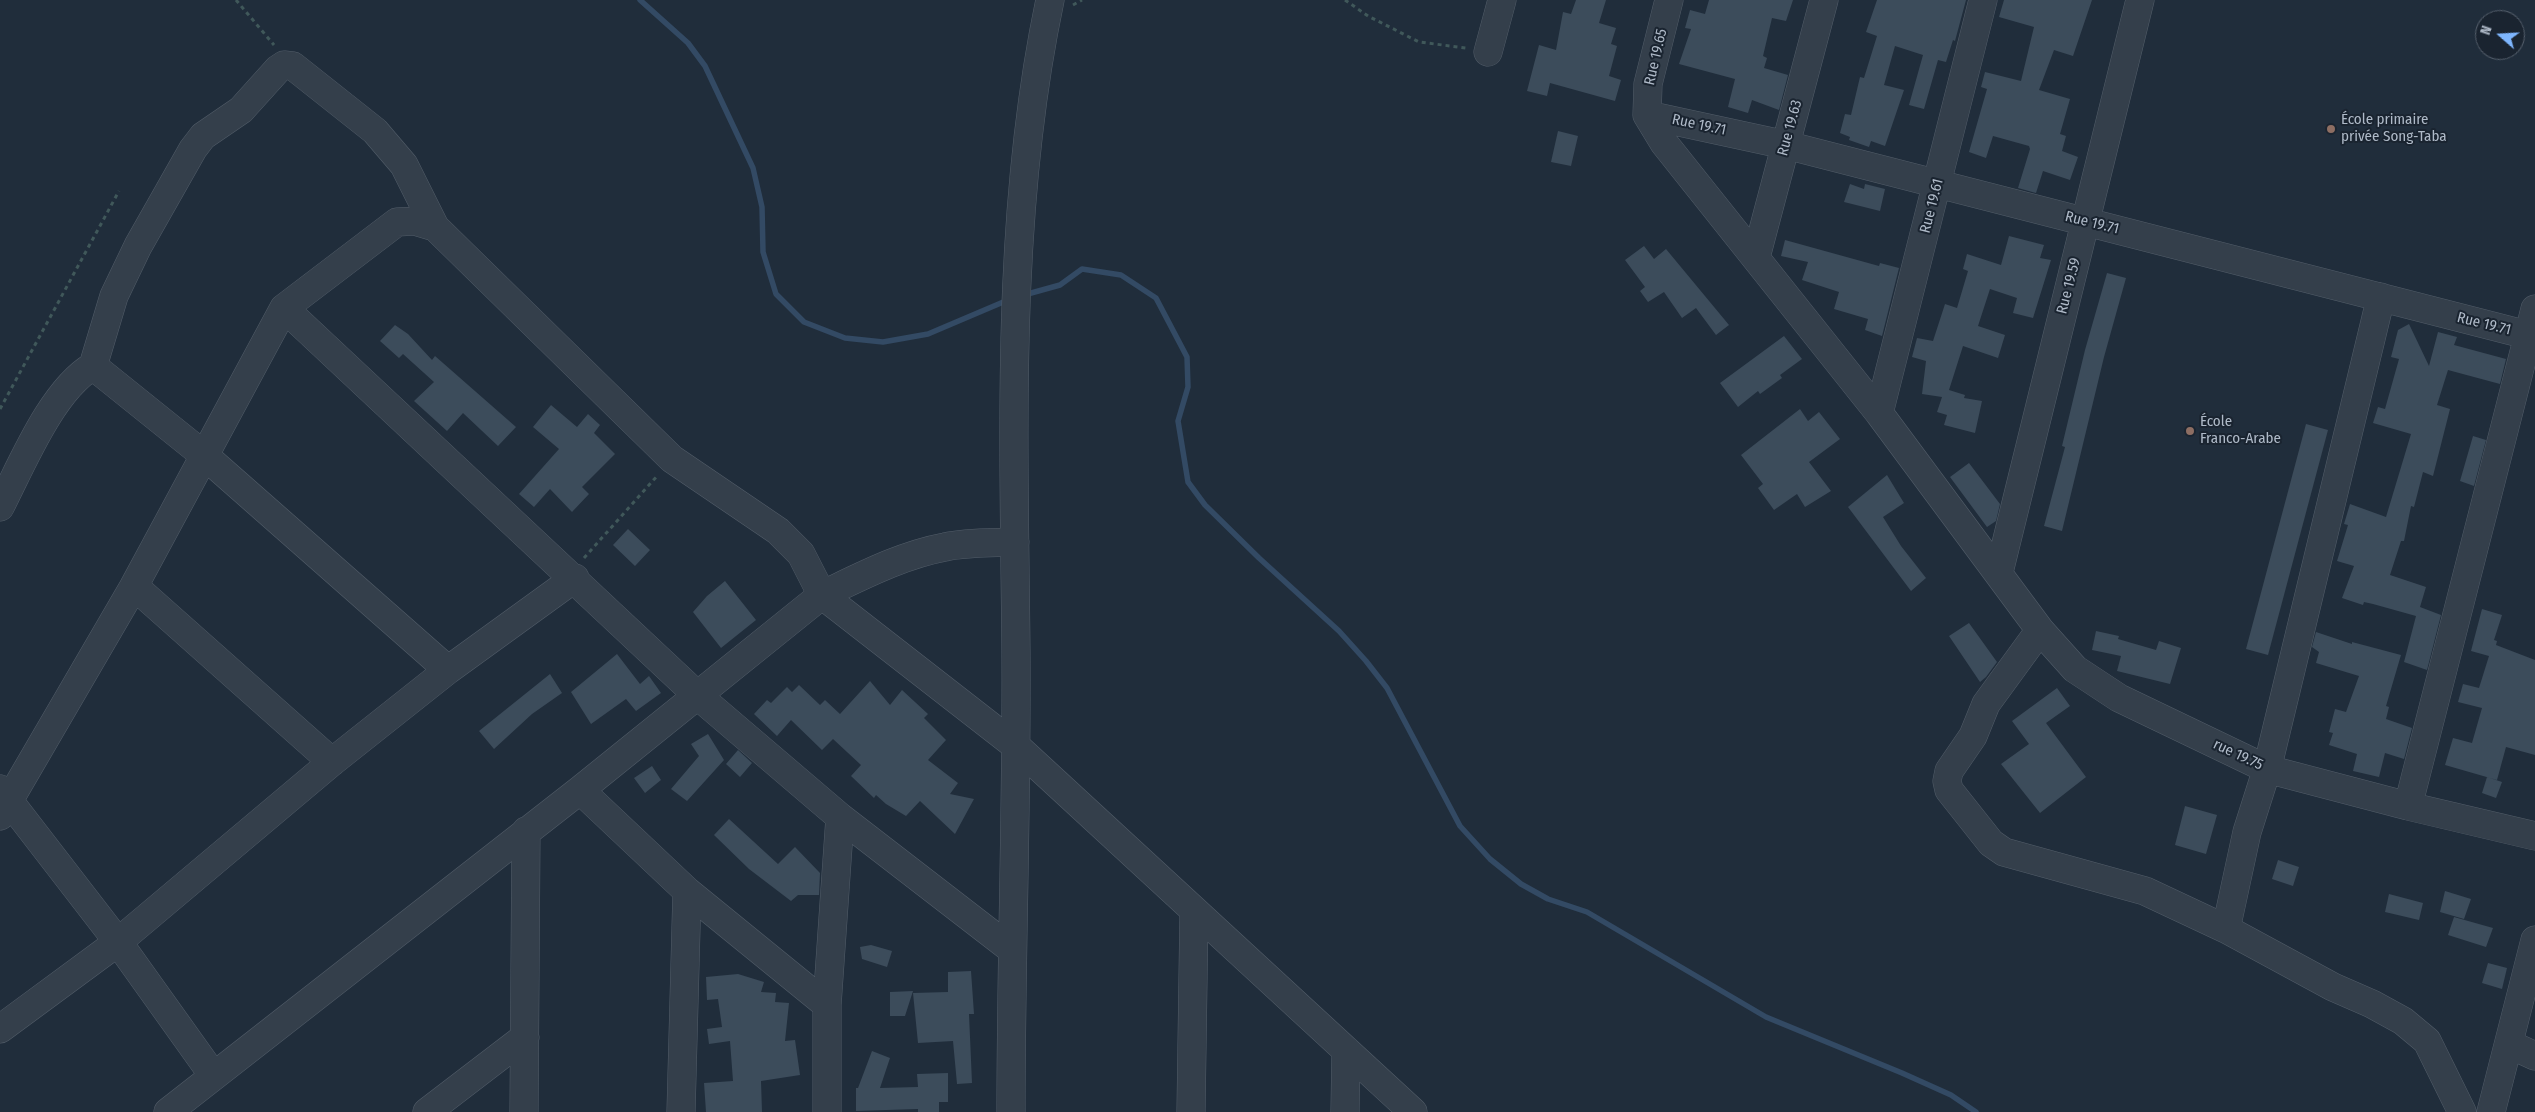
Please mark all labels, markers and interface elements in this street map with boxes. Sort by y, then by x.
north arrow [2475,10,2525,60]
text: N [2477,24,2496,37]
street label: Rue 19.65 [1641,27,1671,87]
street label: Rue 19.63 [1774,98,1806,158]
street label: Rue 19.71 [1670,110,1728,140]
place label: École primaire privée Song-Taba [2341,111,2447,146]
marker: École primaire privée Song-Taba [2325,123,2337,135]
street label: Rue 19.61 [1917,177,1947,235]
street label: Rue 19.71 [2063,208,2121,238]
street label: Rue 19.59 [2053,256,2085,316]
street label: Rue 19.71 [2455,309,2513,339]
place label: École Franco-Arabe [2200,413,2281,448]
marker: École Franco-Arabe [2184,425,2196,437]
street label: rue 19.75 [2210,736,2266,774]

